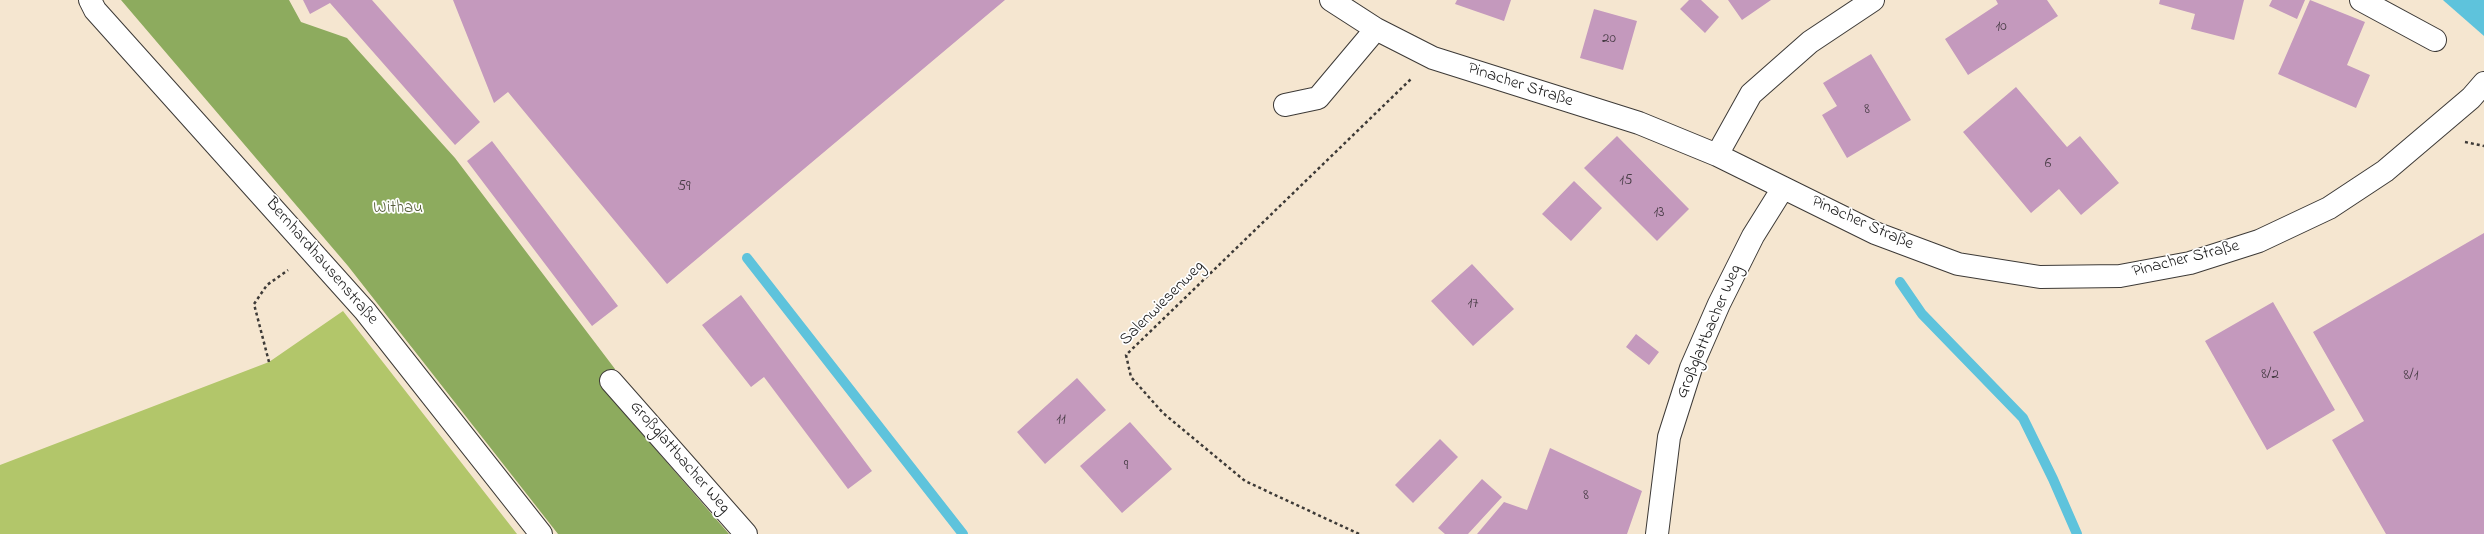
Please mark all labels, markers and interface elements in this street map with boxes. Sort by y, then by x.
house number: 10 [1995,19,2007,37]
house number: 20 [1602,31,1616,49]
street label: Pinacher Straße [1465,59,1575,113]
house number: 8 [1864,102,1870,120]
house number: 6 [2045,156,2051,174]
house number: 15 [1619,173,1633,191]
house number: 59 [677,179,691,197]
street label: Pinacher Straße [1808,192,1916,256]
street label: Bernhardhausenstraße [260,194,382,330]
park label: Withau [373,199,423,219]
house number: 13 [1654,205,1664,223]
street label: Pinacher Straße [2130,237,2242,283]
street label: Salenwiesenweg [1116,257,1210,351]
street label: Großglattbacher Weg [1673,262,1747,402]
house number: 17 [1468,296,1478,314]
house number: 8/2 [2261,367,2279,385]
house number: 8/1 [2403,368,2419,386]
street label: Großglattbacher Weg [624,397,734,519]
house number: 11 [1056,412,1066,430]
house number: 9 [1124,458,1128,476]
house number: 8 [1583,488,1589,506]

